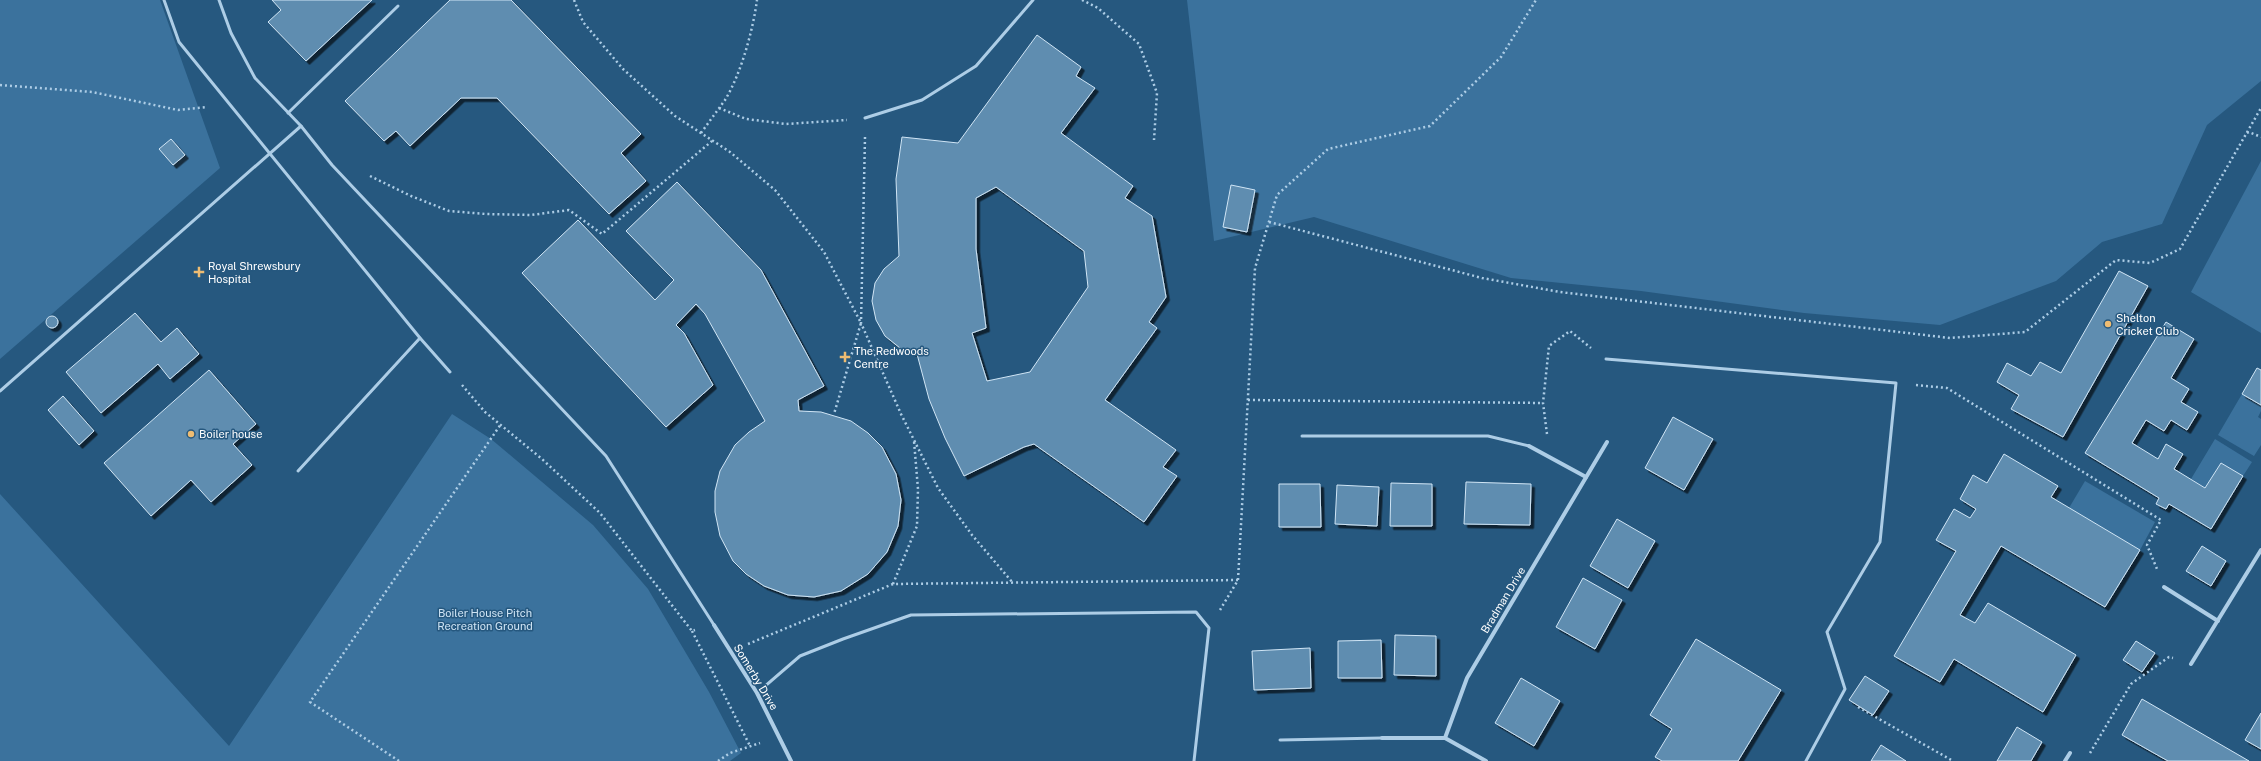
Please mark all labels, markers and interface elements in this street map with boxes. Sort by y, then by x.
place label: Royal Shrewsbury Hospital [208,260,301,285]
marker: Royal Shrewsbury Hospital [193,266,205,278]
place label: Shelton Cricket Club [2116,312,2180,337]
marker: Shelton Cricket Club [2103,319,2113,329]
place label: The Redwoods Centre [854,345,929,370]
marker: The Redwoods Centre [839,351,851,363]
place label: Boiler house [199,428,262,440]
marker: Boiler house [186,429,196,439]
street label: Bradman Drive [1479,565,1527,635]
park label: Boiler House Pitch Recreation Ground [437,607,533,632]
street label: Somerby Drive [732,642,780,712]

